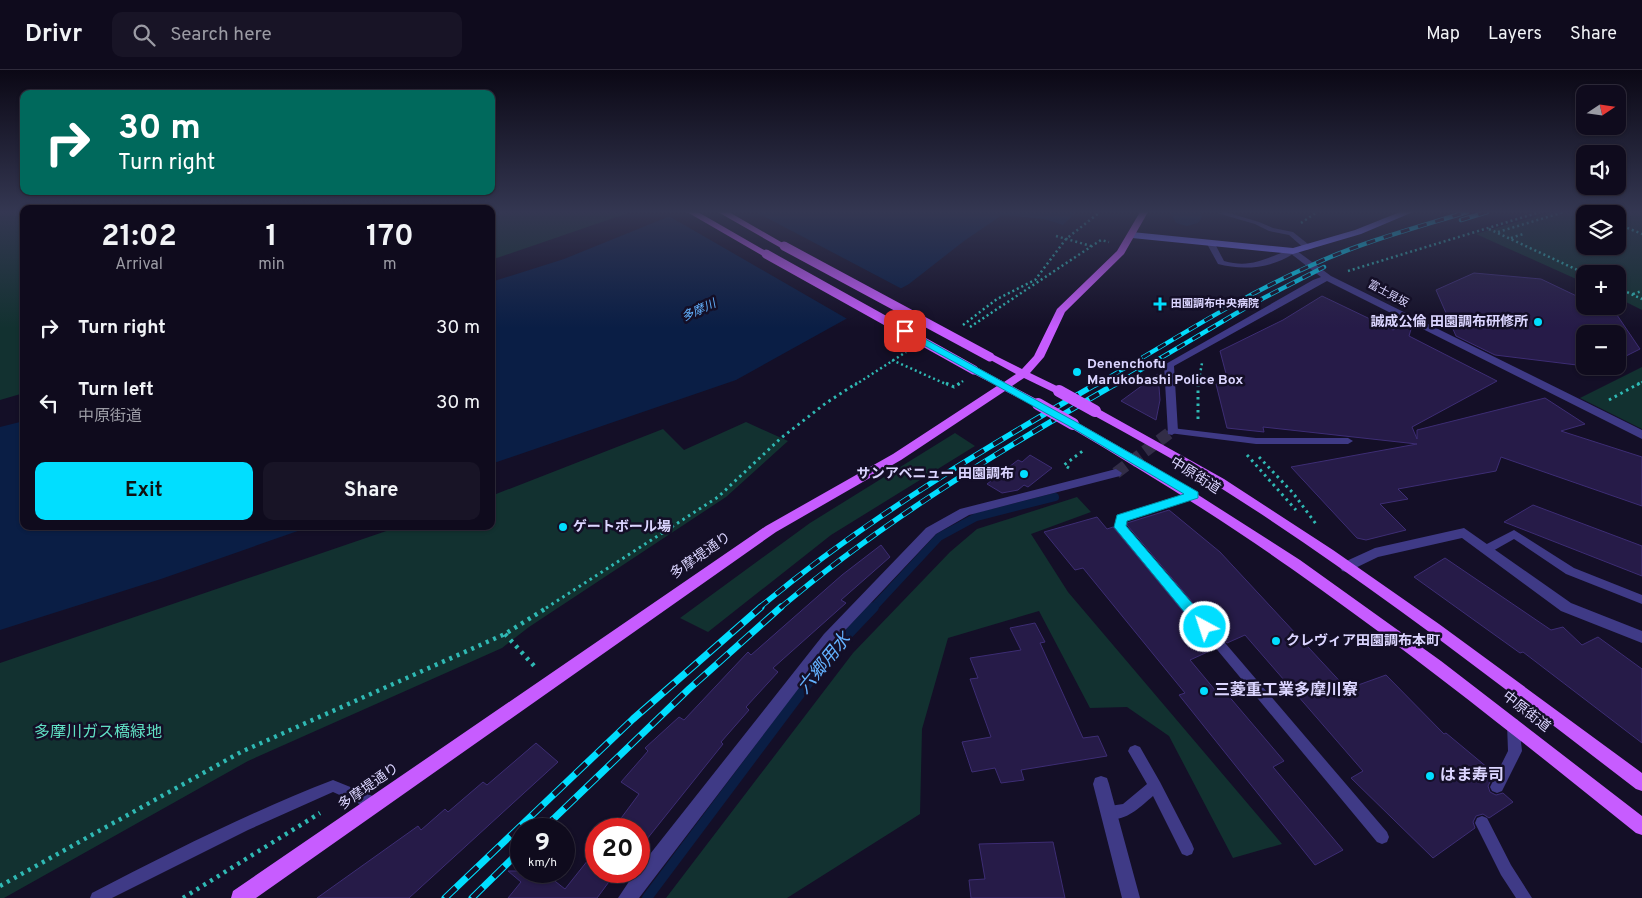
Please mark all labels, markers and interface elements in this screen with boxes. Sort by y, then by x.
search box [112,12,462,57]
text: Drivr [25,20,82,50]
icon: search [130,21,158,49]
text: Search here [170,23,272,47]
text: Map [1426,23,1460,46]
text: Layers [1488,23,1542,46]
text: Share [1570,23,1617,46]
north arrow [1576,85,1626,135]
map controls [1576,85,1626,375]
text: 30 m [118,107,201,151]
icon: right [35,110,100,175]
button: sound [1576,145,1626,195]
text: Turn right [118,150,215,177]
button: layers [1576,205,1626,255]
text: 21:02 [101,219,177,256]
text: 1 [265,219,277,256]
text: 170 [366,219,414,256]
text: Arrival [115,255,163,275]
text: min [258,255,285,275]
text: m [383,255,397,275]
button: + [1576,265,1626,315]
street label: 富士見坂 [1365,277,1411,311]
water label: 多摩川 [679,295,721,326]
marker: 田園調布中央病院 [1153,297,1167,311]
place label: 田園調布中央病院 [1171,297,1259,311]
pin [884,310,926,352]
place label: 誠成公倫 田園調布研修所 [1371,313,1528,331]
icon: right [35,314,63,342]
text: Turn right [78,316,166,340]
text: 30 m [436,316,480,340]
marker: 誠成公倫 田園調布研修所 [1532,316,1544,328]
icon: arrive [891,317,919,345]
button: − [1576,325,1626,375]
place label: Denenchofu Marukobashi Police Box [1087,356,1243,389]
marker: Denenchofu Marukobashi Police Box [1071,366,1083,378]
text: Turn left [78,378,154,402]
icon: left [35,389,63,417]
text: 30 m [436,391,480,415]
text: 中原街道 [78,407,142,427]
street label: 中原街道 [1167,454,1223,498]
button: Exit [35,462,253,520]
button: Share [263,462,480,520]
place label: サンアベニュー 田園調布 [857,466,1014,483]
marker: サンアベニュー 田園調布 [1018,468,1030,480]
place label: ゲートボール場 [573,518,671,536]
marker: ゲートボール場 [557,521,569,533]
street label: 多摩堤通り [667,529,735,583]
position arrow [1178,600,1230,652]
water label: 六郷用水 [793,627,858,699]
place label: クレヴィア田園調布本町 [1286,633,1440,650]
marker: クレヴィア田園調布本町 [1270,635,1282,647]
place label: 三菱重工業多摩川寮 [1214,681,1358,701]
marker: 三菱重工業多摩川寮 [1198,685,1210,697]
street label: 中原街道 [1499,688,1553,736]
park label: 多摩川ガス橋緑地 [34,723,162,743]
street label: 多摩堤通り [335,760,403,814]
place label: はま寿司 [1440,766,1504,786]
marker: はま寿司 [1424,770,1436,782]
speed limit sign: 20 [585,818,650,883]
text: 9 [535,828,550,860]
text: km/h [528,855,557,871]

